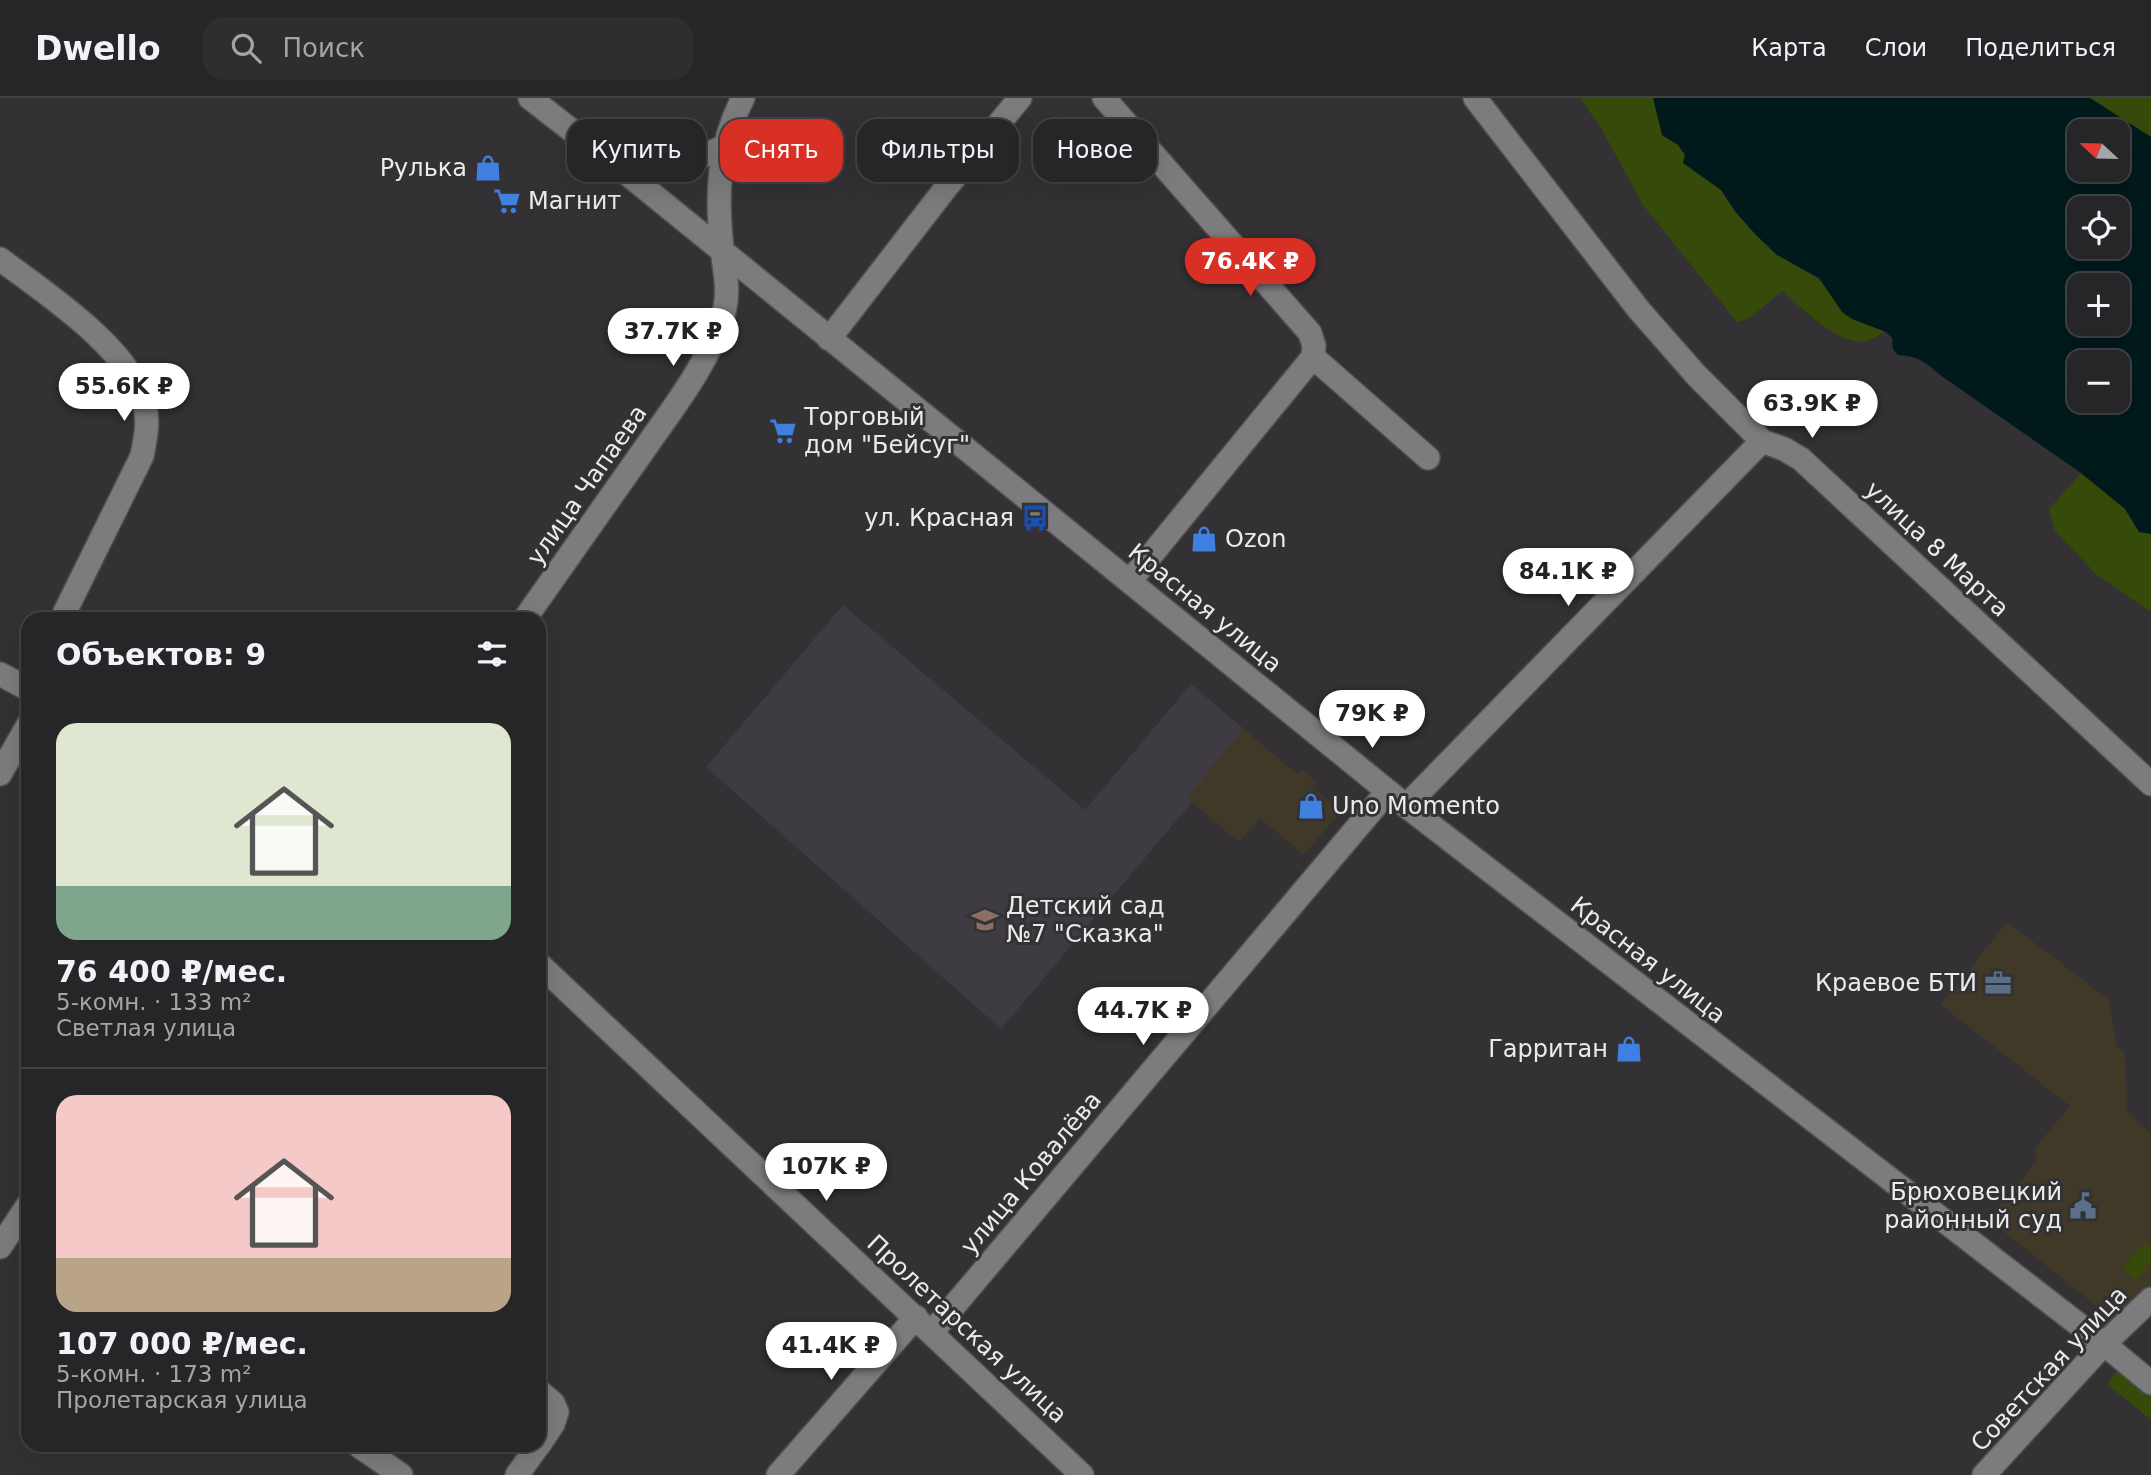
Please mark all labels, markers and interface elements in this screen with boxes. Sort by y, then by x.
search box [203,17,693,80]
text: Dwello [35,29,161,68]
icon: search [227,29,265,67]
text: Поиск [283,33,365,63]
text: Карта [1751,34,1827,62]
text: Слои [1865,34,1927,62]
text: Поделиться [1965,34,2116,62]
chip: Купить [567,119,706,182]
chip: Снять [720,119,843,182]
chip: Фильтры [857,119,1019,182]
chip: Новое [1033,119,1157,182]
north arrow [2067,119,2130,182]
map controls [2067,119,2130,413]
shop icon: Рулька [473,153,503,183]
place label: Рулька [380,154,467,182]
supermarket icon: Магнит [492,186,522,216]
place label: Магнит [528,187,621,215]
button: locate [2067,196,2130,259]
pin: 76.4K ₽ [1185,238,1315,298]
text: 76.4K ₽ [1201,248,1299,274]
button: + [2067,273,2130,336]
pin: 37.7K ₽ [608,308,738,368]
text: 37.7K ₽ [624,318,722,344]
button: − [2067,350,2130,413]
pin: 55.6K ₽ [59,364,189,423]
text: 55.6K ₽ [75,373,173,399]
pin: 63.9K ₽ [1747,380,1877,440]
text: 63.9K ₽ [1763,390,1861,416]
street label: улица Чапаева [521,400,653,570]
place label: Торговый дом "Бейсуг" [803,403,970,459]
supermarket icon: Торговый дом "Бейсуг" [768,416,798,446]
street label: улица 8 Марта [1859,475,2015,623]
bus stop icon: ул. Красная [1020,503,1050,533]
place label: ул. Красная [864,504,1014,532]
shop icon: Ozon [1189,524,1219,554]
place label: Ozon [1225,525,1286,553]
street label: Красная улица [1123,538,1287,678]
pin: 84.1K ₽ [1503,548,1633,608]
text: 84.1K ₽ [1519,558,1617,584]
icon: filters [473,635,511,673]
text: Объектов: 9 [56,637,266,672]
pin: 79K ₽ [1323,690,1421,750]
text: 79K ₽ [1335,700,1409,726]
icon: home [221,768,347,894]
shop icon: Uno Momento [1296,791,1326,821]
place label: Uno Momento [1332,792,1500,820]
street label: Красная улица [1565,891,1731,1029]
place label: Детский сад №7 "Сказка" [1006,892,1165,948]
school or university icon: Детский сад №7 "Сказка" [970,905,1000,935]
text: 76 400 ₽/мес. [56,954,287,989]
office icon: Краевое БТИ [1983,968,2013,998]
place label: Краевое БТИ [1815,969,1977,997]
pin: 44.7K ₽ [1078,988,1208,1047]
text: 5-комн. · 133 m² [56,989,251,1015]
text: 44.7K ₽ [1094,997,1192,1023]
text: Светлая улица [56,1015,236,1041]
shop icon: Гарритан [1614,1034,1644,1064]
place label: Гарритан [1488,1035,1608,1063]
street label: улица Ковалёва [955,1086,1107,1260]
icon: home [221,1140,347,1266]
pin: 107K ₽ [769,1144,883,1203]
text: 107K ₽ [781,1153,871,1179]
place label: Брюховецкий районный суд [1884,1178,2062,1234]
public building icon: Брюховецкий районный суд [2068,1191,2098,1221]
street label: Пролетарская улица [861,1229,1073,1429]
street label: Советская улица [1965,1281,2133,1457]
pin: 41.4K ₽ [766,1322,896,1382]
text: 107 000 ₽/мес. [56,1326,308,1361]
text: 41.4K ₽ [782,1332,880,1358]
text: 5-комн. · 173 m² [56,1361,251,1387]
text: Пролетарская улица [56,1387,308,1413]

